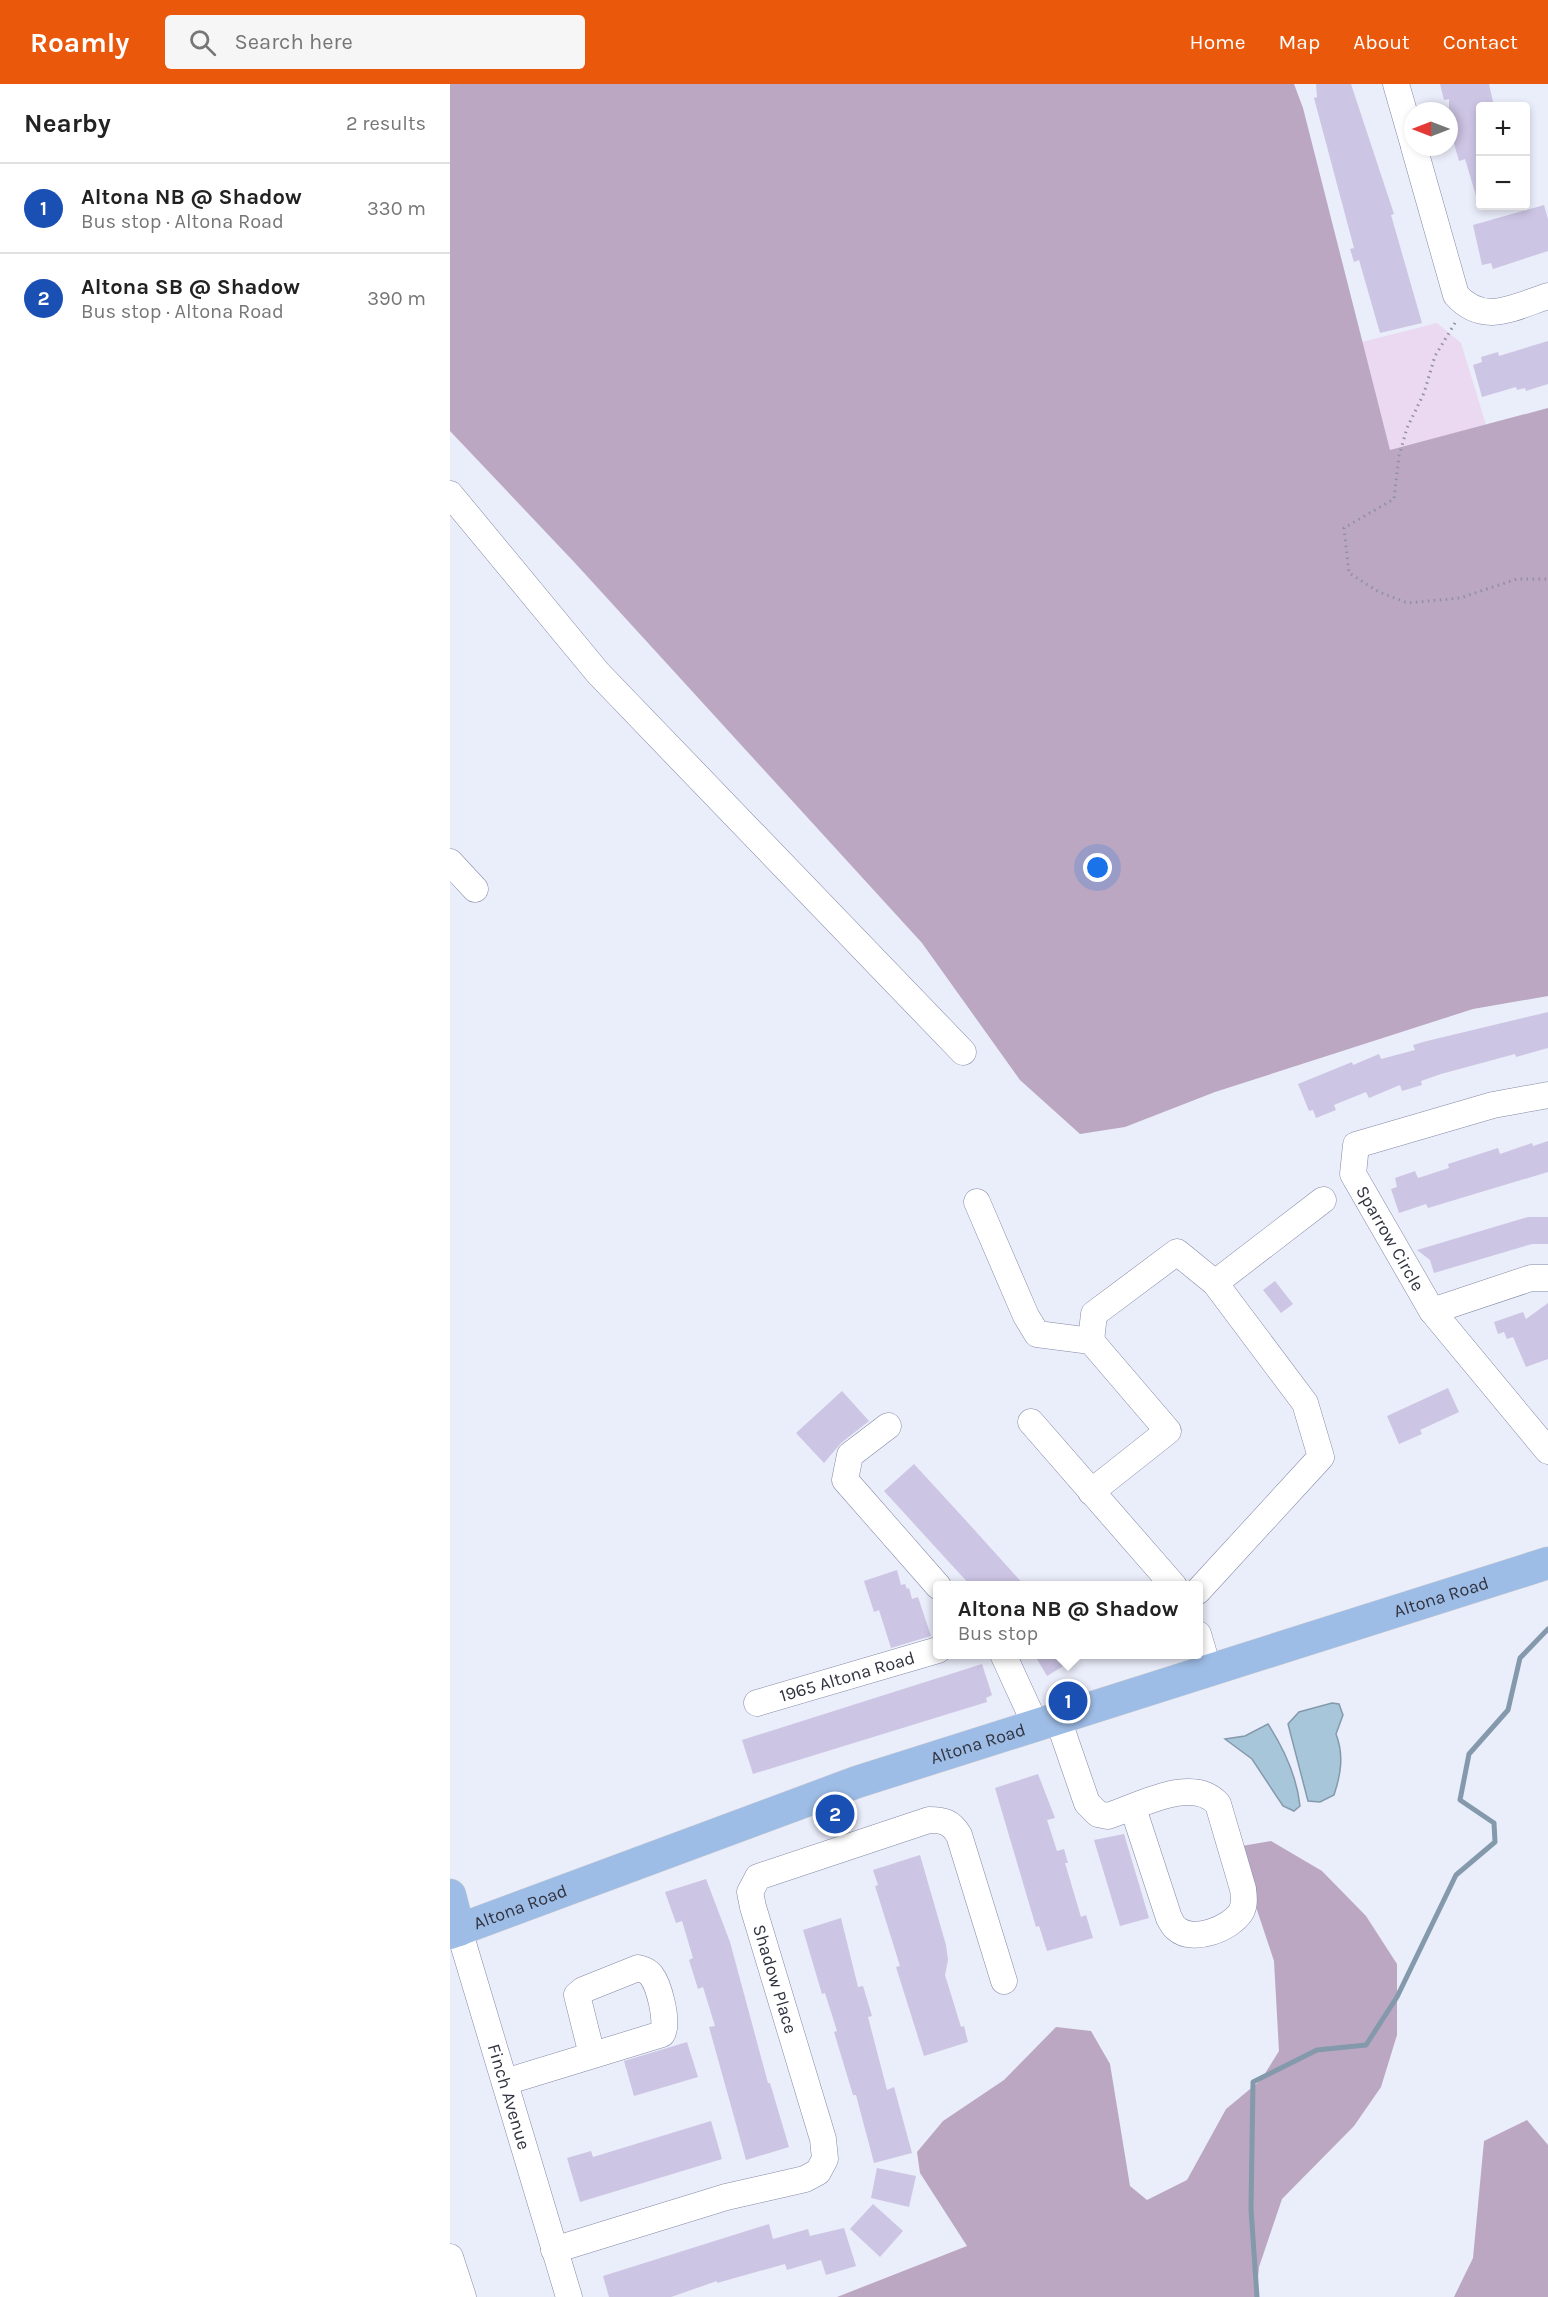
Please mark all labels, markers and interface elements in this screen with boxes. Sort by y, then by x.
search box [165,15,585,69]
text: Roamly [30,26,129,59]
icon: search [186,26,219,59]
text: Search here [234,29,353,55]
text: Home [1190,30,1246,54]
text: Map [1279,30,1320,54]
text: About [1353,30,1410,54]
text: Contact [1443,30,1518,54]
north arrow [1404,102,1458,156]
map controls [1476,102,1530,210]
button: + [1476,102,1530,156]
text: Nearby [24,108,111,139]
text: 2 results [346,112,426,135]
button: − [1476,156,1530,210]
text: Altona NB @ Shadow [81,184,302,210]
text: 1 [40,197,47,220]
text: 330 m [367,197,426,220]
text: Bus stop · Altona Road [81,210,284,233]
text: Altona SB @ Shadow [81,274,300,300]
text: 2 [37,287,50,310]
text: 390 m [367,287,426,310]
text: Bus stop · Altona Road [81,300,284,323]
your location [1083,853,1112,882]
street label: Sparrow Circle [1351,1182,1429,1295]
street label: Altona Road [1391,1571,1492,1622]
popup [933,1581,1203,1659]
text: Altona NB @ Shadow [958,1596,1178,1622]
text: Bus stop [958,1622,1038,1645]
street label: 1965 Altona Road [777,1646,917,1707]
pin: 1 [1048,1678,1088,1724]
street label: Altona Road [928,1718,1028,1769]
pin: 2 [816,1792,854,1836]
street label: Altona Road [470,1879,570,1934]
street label: Shadow Place [748,1922,802,2036]
street label: Finch Avenue [483,2041,535,2152]

